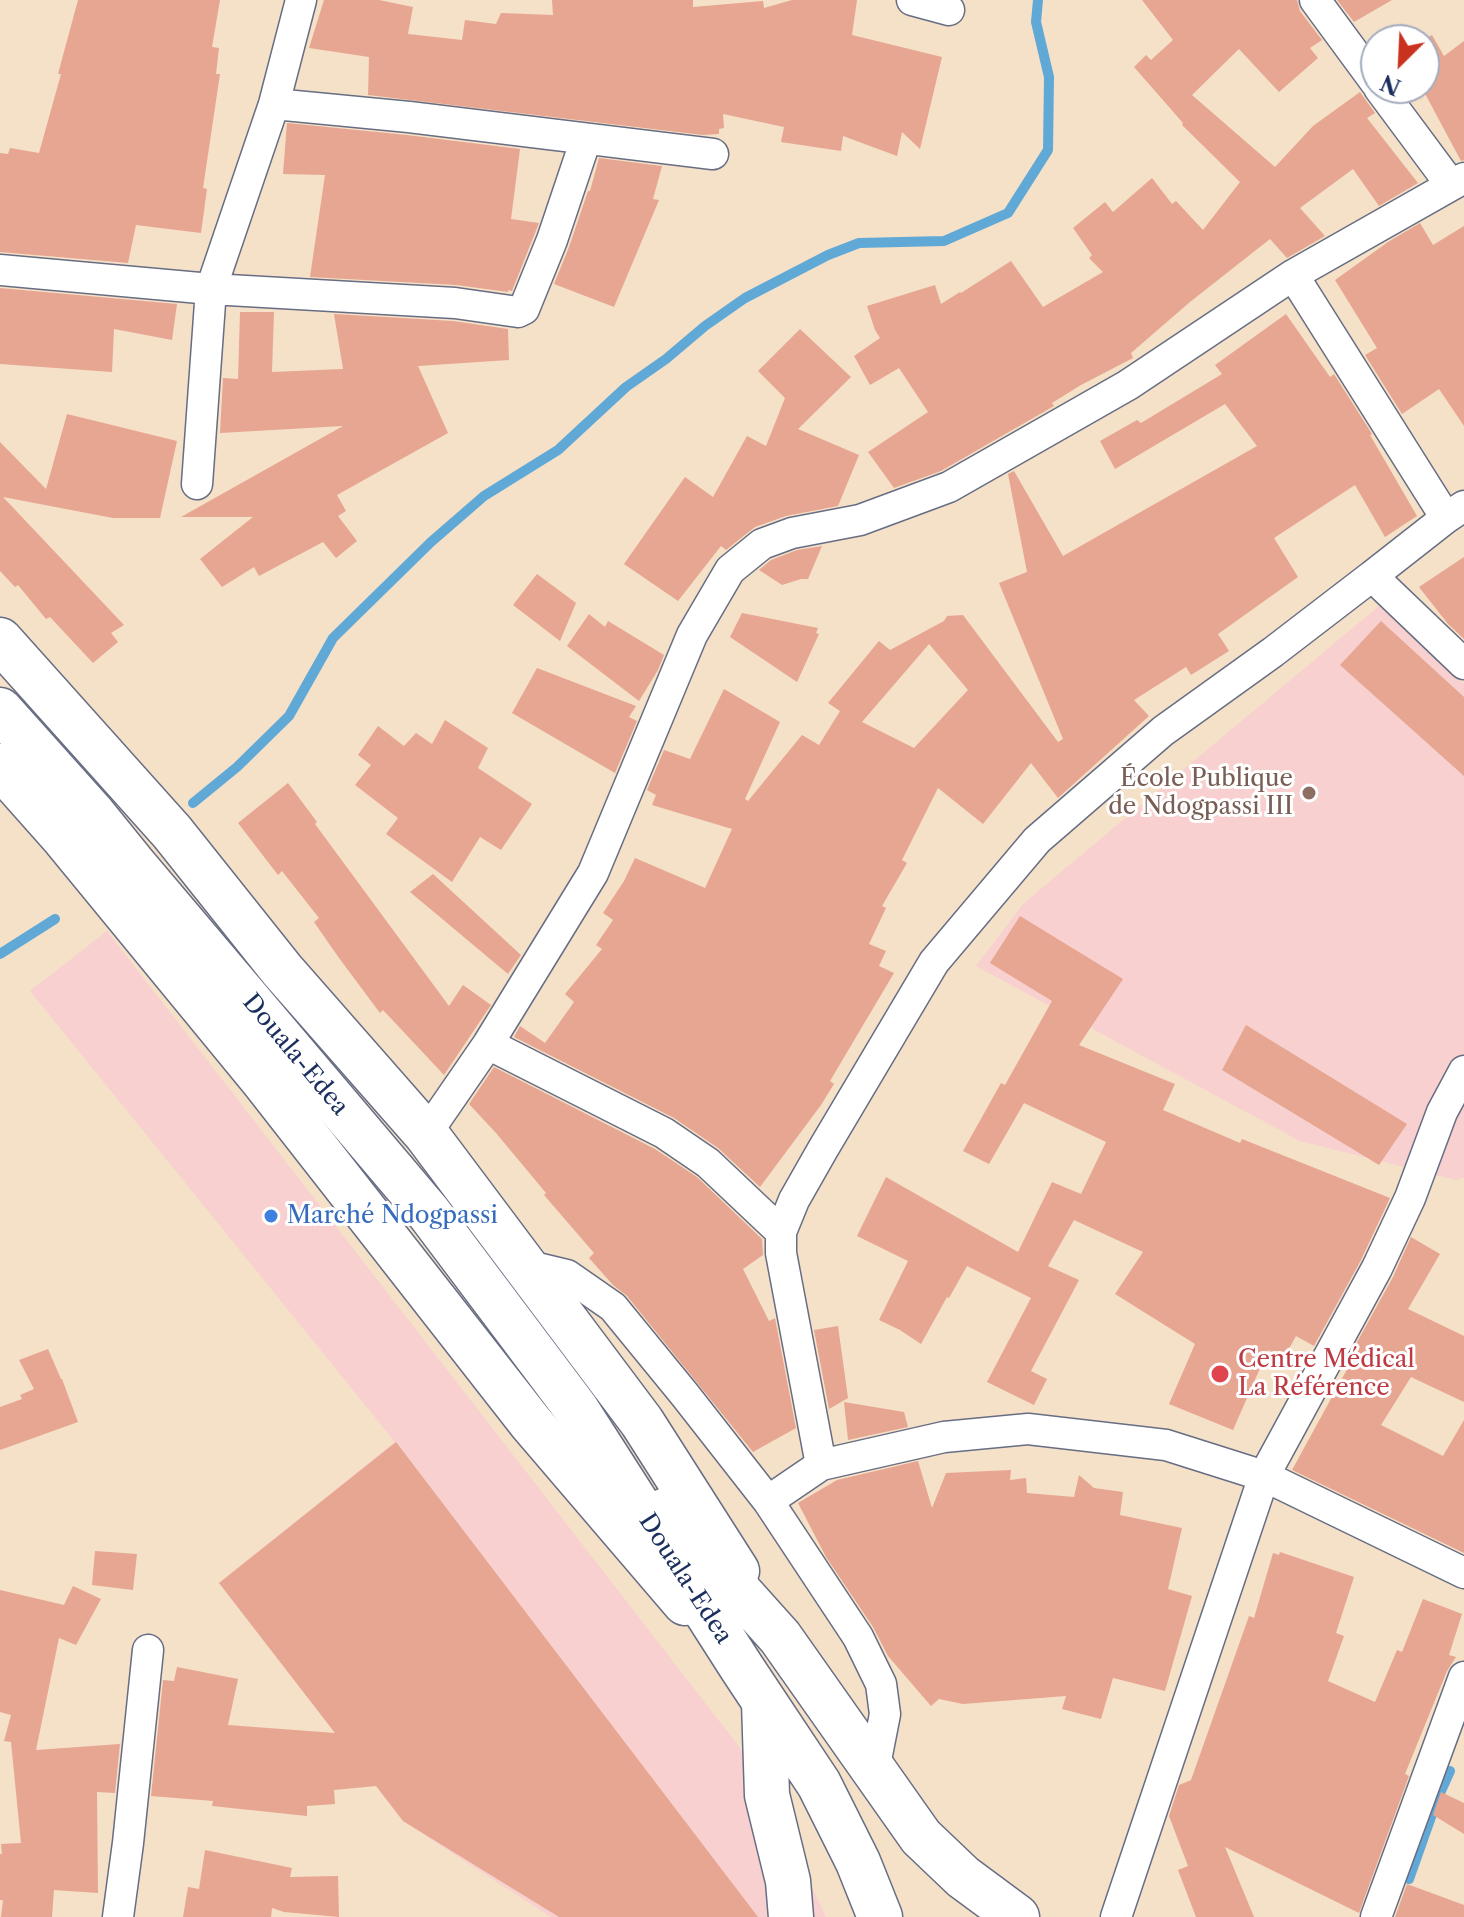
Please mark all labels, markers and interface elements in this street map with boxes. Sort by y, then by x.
north arrow [1360,24,1440,104]
text: N [1377,68,1405,101]
place label: École Publique de Ndogpassi III [1108,765,1293,821]
marker: École Publique de Ndogpassi III [1300,784,1318,802]
street label: Douala-Edea [236,989,354,1121]
place label: Marché Ndogpassi [287,1202,498,1230]
marker: Marché Ndogpassi [262,1207,280,1225]
place label: Centre Médical La Référence [1238,1346,1415,1402]
marker: Centre Médical La Référence [1209,1363,1231,1385]
street label: Douala-Edea [632,1508,738,1650]

